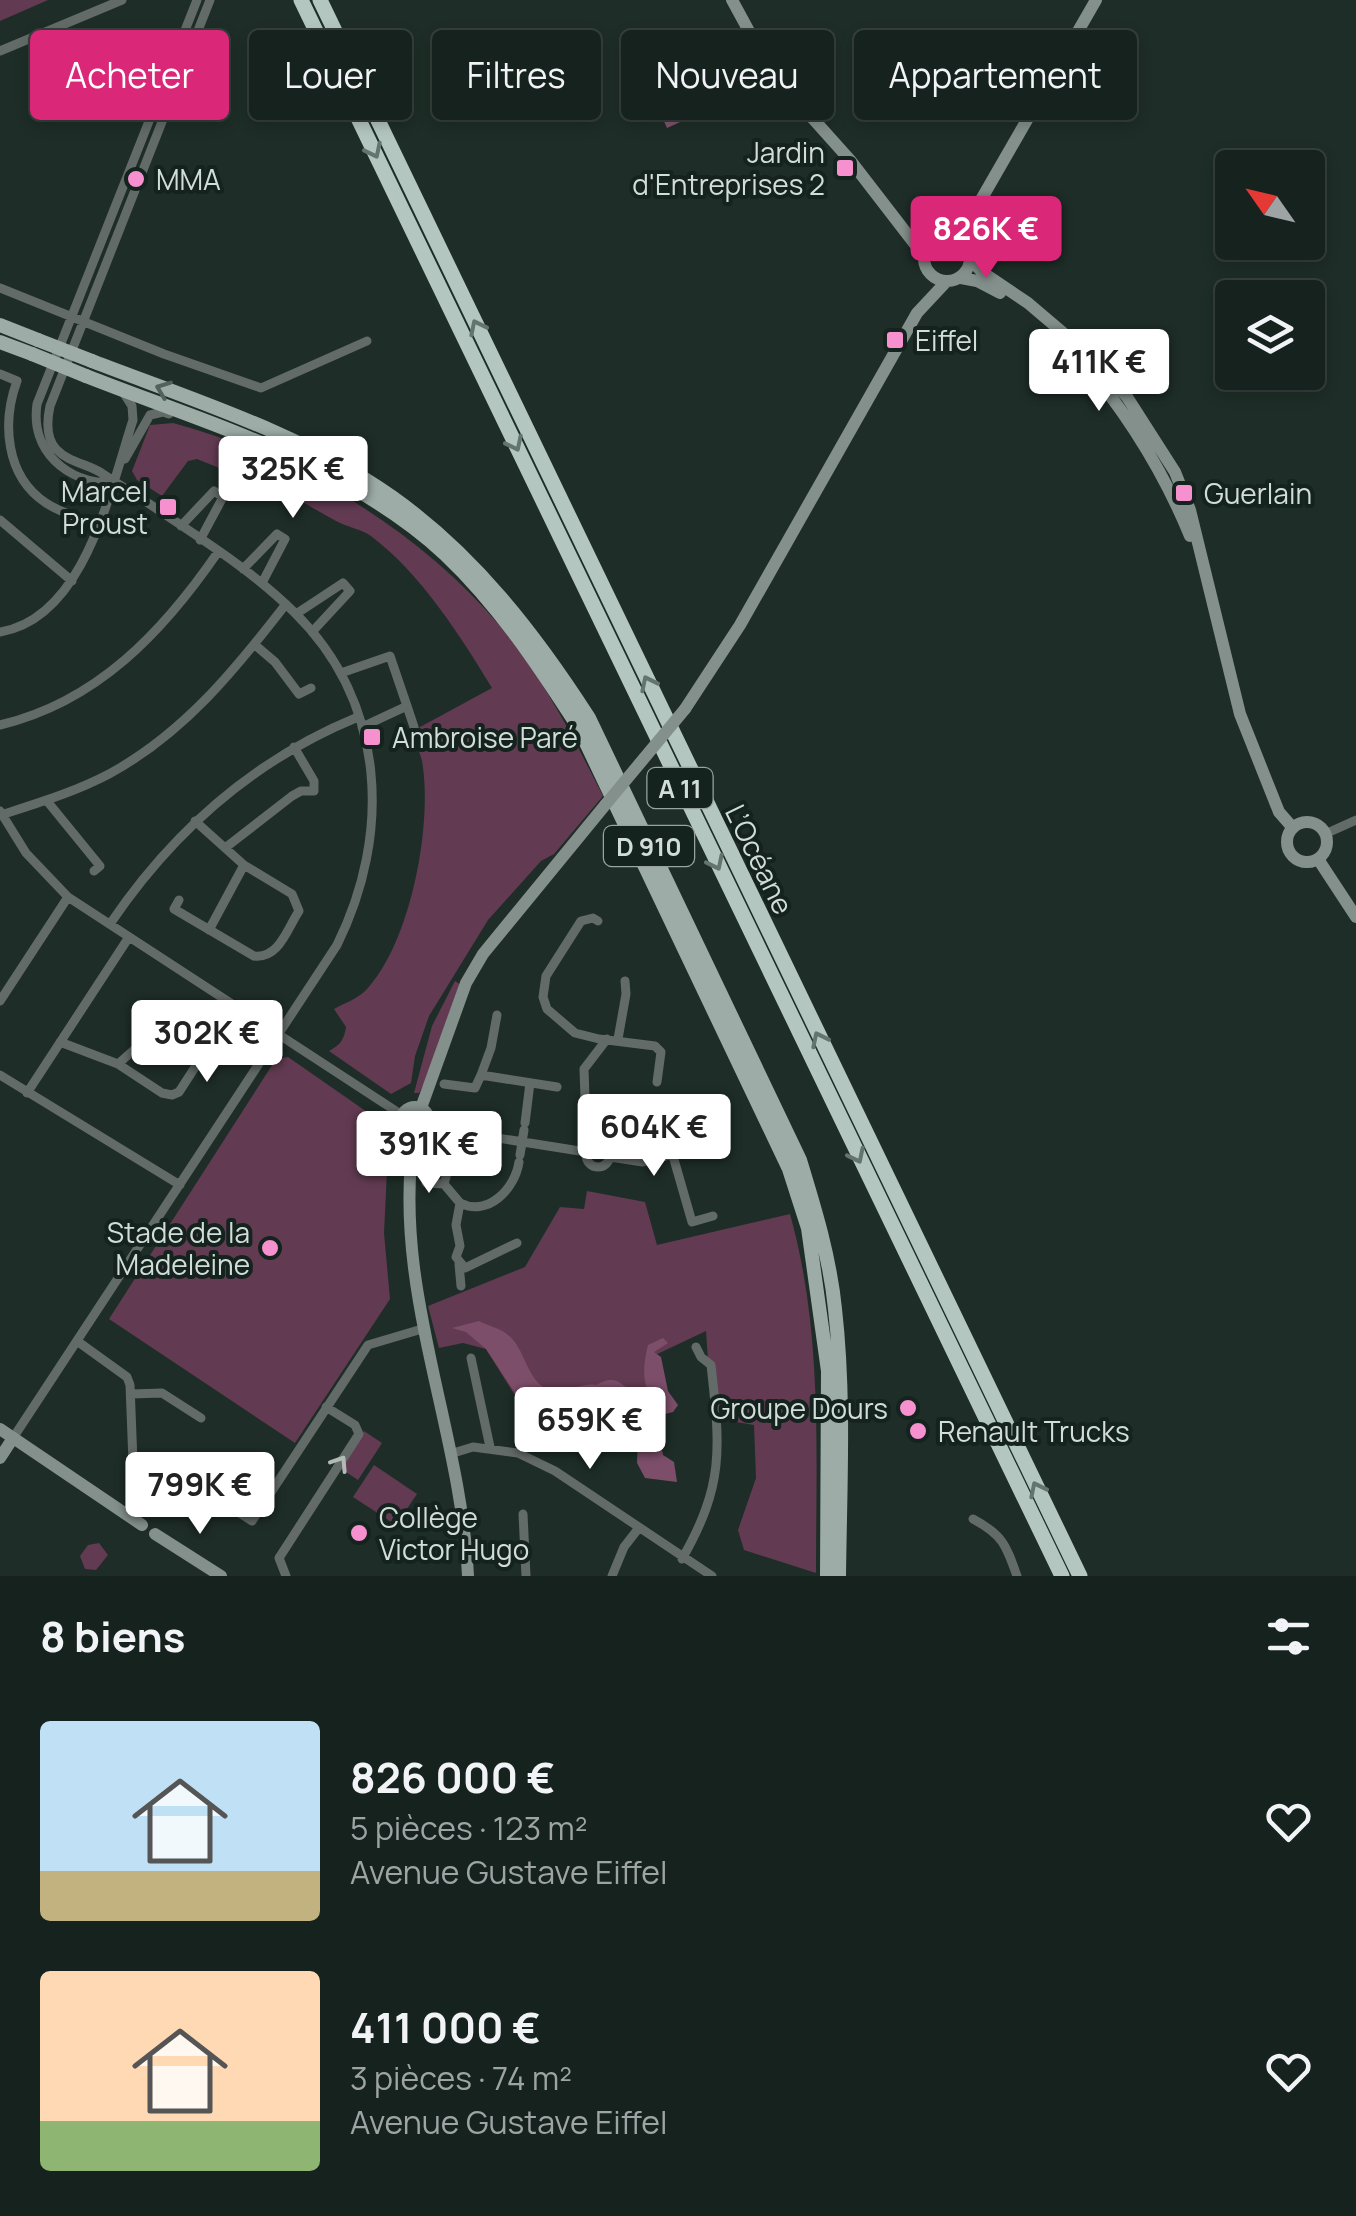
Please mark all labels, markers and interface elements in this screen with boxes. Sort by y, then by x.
chip: Acheter [30,30,229,120]
chip: Louer [249,30,412,120]
chip: Filtres [432,30,601,120]
chip: Nouveau [621,30,834,120]
chip: Appartement [854,30,1137,120]
place label: Jardin d'Entreprises 2 [632,133,825,203]
one-way arrow [362,141,382,159]
north arrow [1215,150,1325,260]
map controls [1215,150,1325,390]
marker: Jardin d'Entreprises 2 [834,157,856,179]
place label: MMA [156,160,221,198]
marker: MMA [125,168,147,190]
pin: 826K € [905,196,1067,281]
text: 826K € [933,206,1039,250]
button: layers [1215,280,1325,390]
one-way arrow [469,319,489,337]
place label: Eiffel [915,321,978,359]
marker: Eiffel [884,329,906,351]
pin: 411K € [1018,329,1180,414]
text: 411K € [1051,339,1147,383]
one-way arrow [155,380,173,400]
one-way arrow [502,434,522,452]
pin: 325K € [212,436,374,521]
text: 325K € [241,446,345,490]
place label: Marcel Proust [61,472,148,542]
place label: Guerlain [1204,474,1312,512]
marker: Guerlain [1173,482,1195,504]
marker: Marcel Proust [157,496,179,518]
one-way arrow [641,675,660,693]
place label: Ambroise Paré [392,718,578,756]
marker: Ambroise Paré [361,726,383,748]
road number: A 11 [648,768,712,808]
street label: L’Océane [717,798,803,920]
road number: D 910 [604,826,694,866]
one-way arrow [704,853,724,871]
pin: 302K € [126,1000,288,1085]
text: 302K € [153,1010,261,1054]
one-way arrow [812,1031,832,1049]
pin: 604K € [573,1094,735,1179]
text: 604K € [600,1104,708,1148]
pin: 391K € [348,1111,510,1196]
text: 391K € [379,1121,479,1165]
one-way arrow [845,1146,865,1164]
place label: Stade de la Madeleine [107,1213,250,1283]
marker: Stade de la Madeleine [259,1237,281,1259]
pin: 659K € [509,1387,671,1472]
place label: Groupe Dours [710,1389,888,1427]
text: 659K € [537,1397,643,1441]
marker: Groupe Dours [897,1397,919,1419]
place label: Renault Trucks [938,1412,1130,1450]
marker: Renault Trucks [907,1420,929,1442]
pin: 799K € [119,1452,281,1537]
one-way arrow [328,1455,347,1473]
text: 799K € [147,1462,253,1506]
one-way arrow [1030,1481,1050,1499]
place label: Collège Victor Hugo [379,1498,529,1568]
marker: Collège Victor Hugo [348,1522,370,1544]
text: 8 biens [40,1607,185,1665]
icon: filters [1261,1609,1316,1664]
text: 826 000 € [350,1748,555,1806]
icon: home [120,1761,240,1881]
icon: heart [1261,1794,1316,1849]
text: 5 pièces · 123 m² [350,1806,588,1850]
text: Avenue Gustave Eiffel [350,1850,667,1894]
text: 411 000 € [350,1998,541,2056]
icon: home [120,2011,240,2131]
icon: heart [1261,2044,1316,2099]
text: 3 pièces · 74 m² [350,2056,572,2100]
text: Avenue Gustave Eiffel [350,2100,667,2144]

